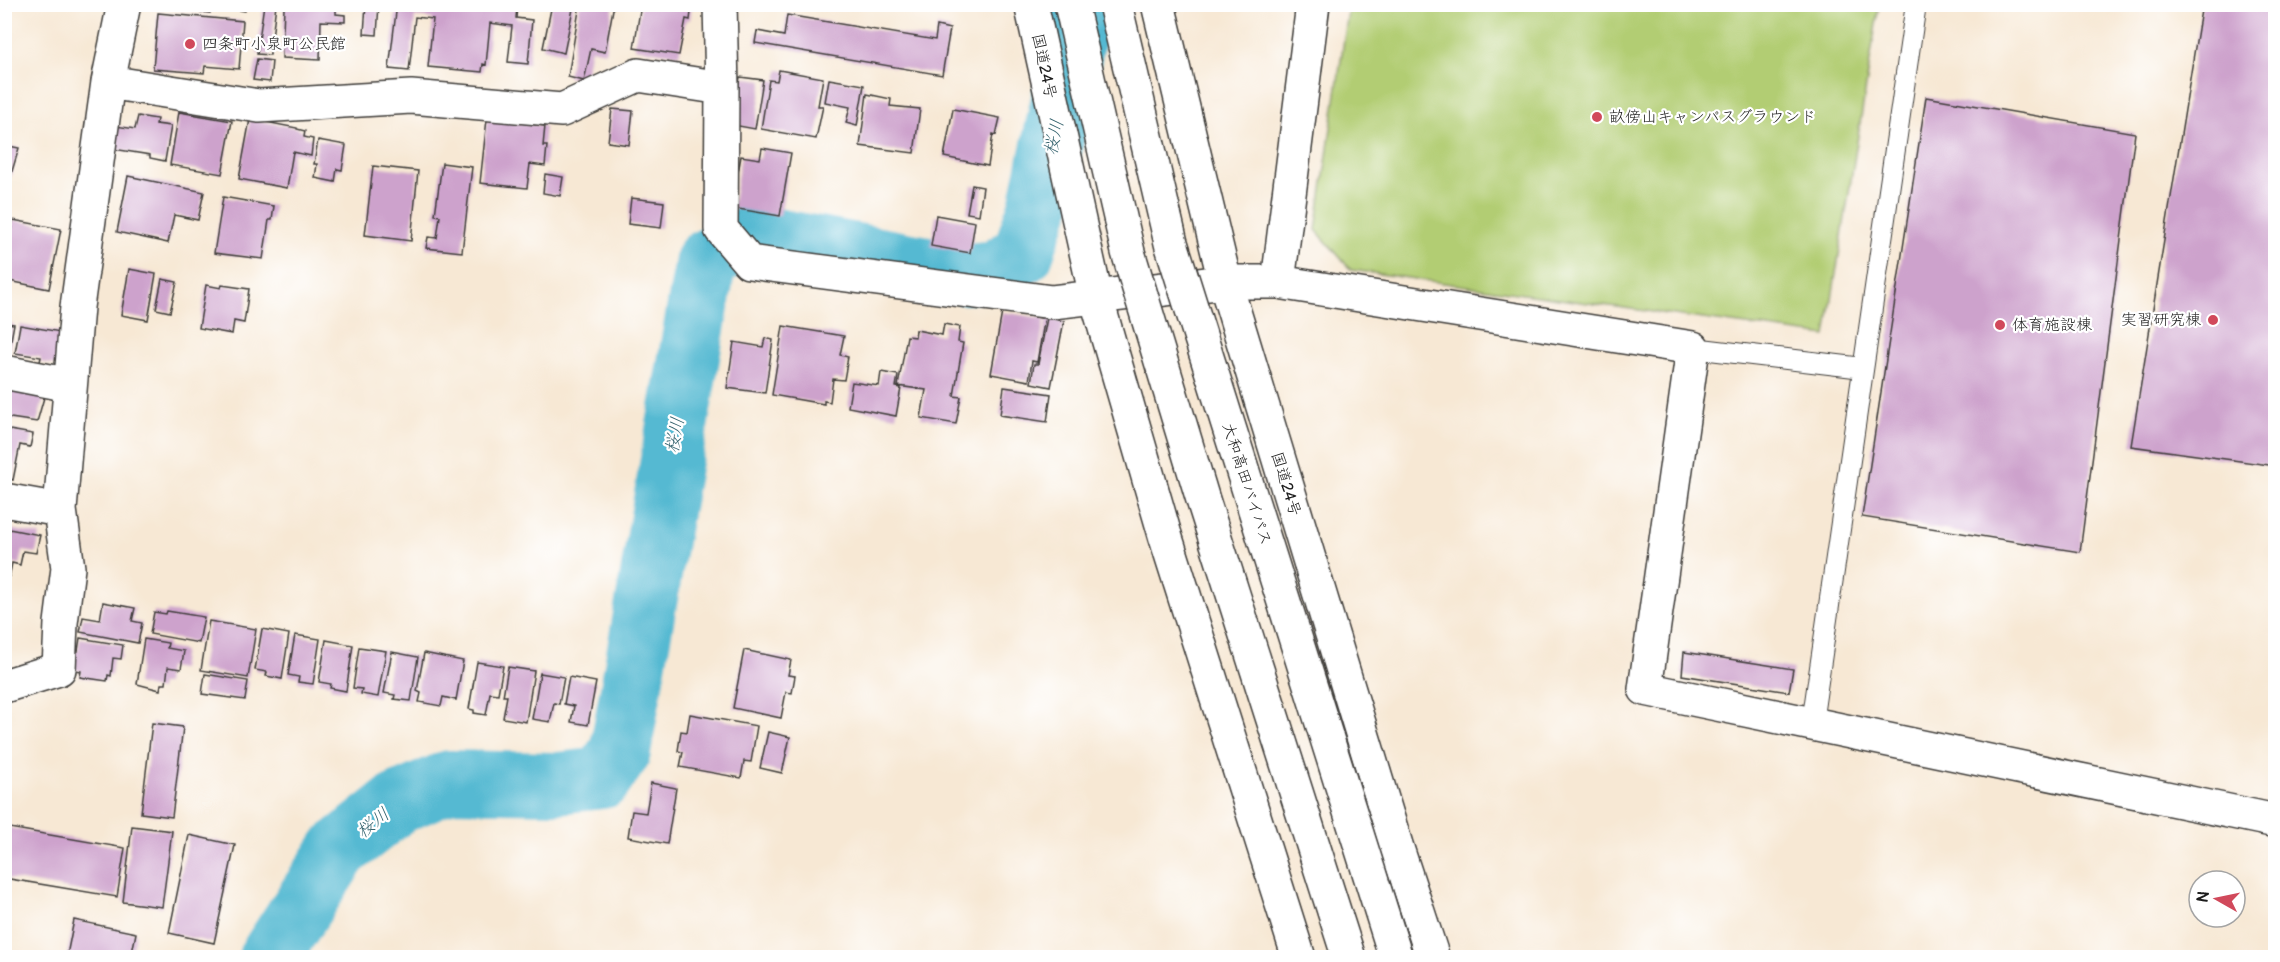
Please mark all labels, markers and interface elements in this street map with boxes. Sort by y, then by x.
street label: 国道24号 [1027,32,1061,100]
place label: 四条町小泉町公民館 [202,34,346,54]
marker: 四条町小泉町公民館 [183,37,197,51]
place label: 畝傍山キャンパスグラウンド [1609,107,1816,127]
marker: 畝傍山キャンパスグラウンド [1590,110,1604,124]
water label: 桜川 [1039,117,1069,157]
place label: 実習研究棟 [2121,310,2201,330]
marker: 実習研究棟 [2206,313,2220,327]
place label: 体育施設棟 [2012,315,2092,335]
marker: 体育施設棟 [1993,318,2007,332]
water label: 桜川 [661,415,689,455]
street label: 大和高田バイパス [1218,420,1276,548]
street label: 国道24号 [1267,449,1305,519]
water label: 桜川 [352,803,394,843]
north arrow [2187,869,2247,929]
text: N [2192,890,2214,904]

